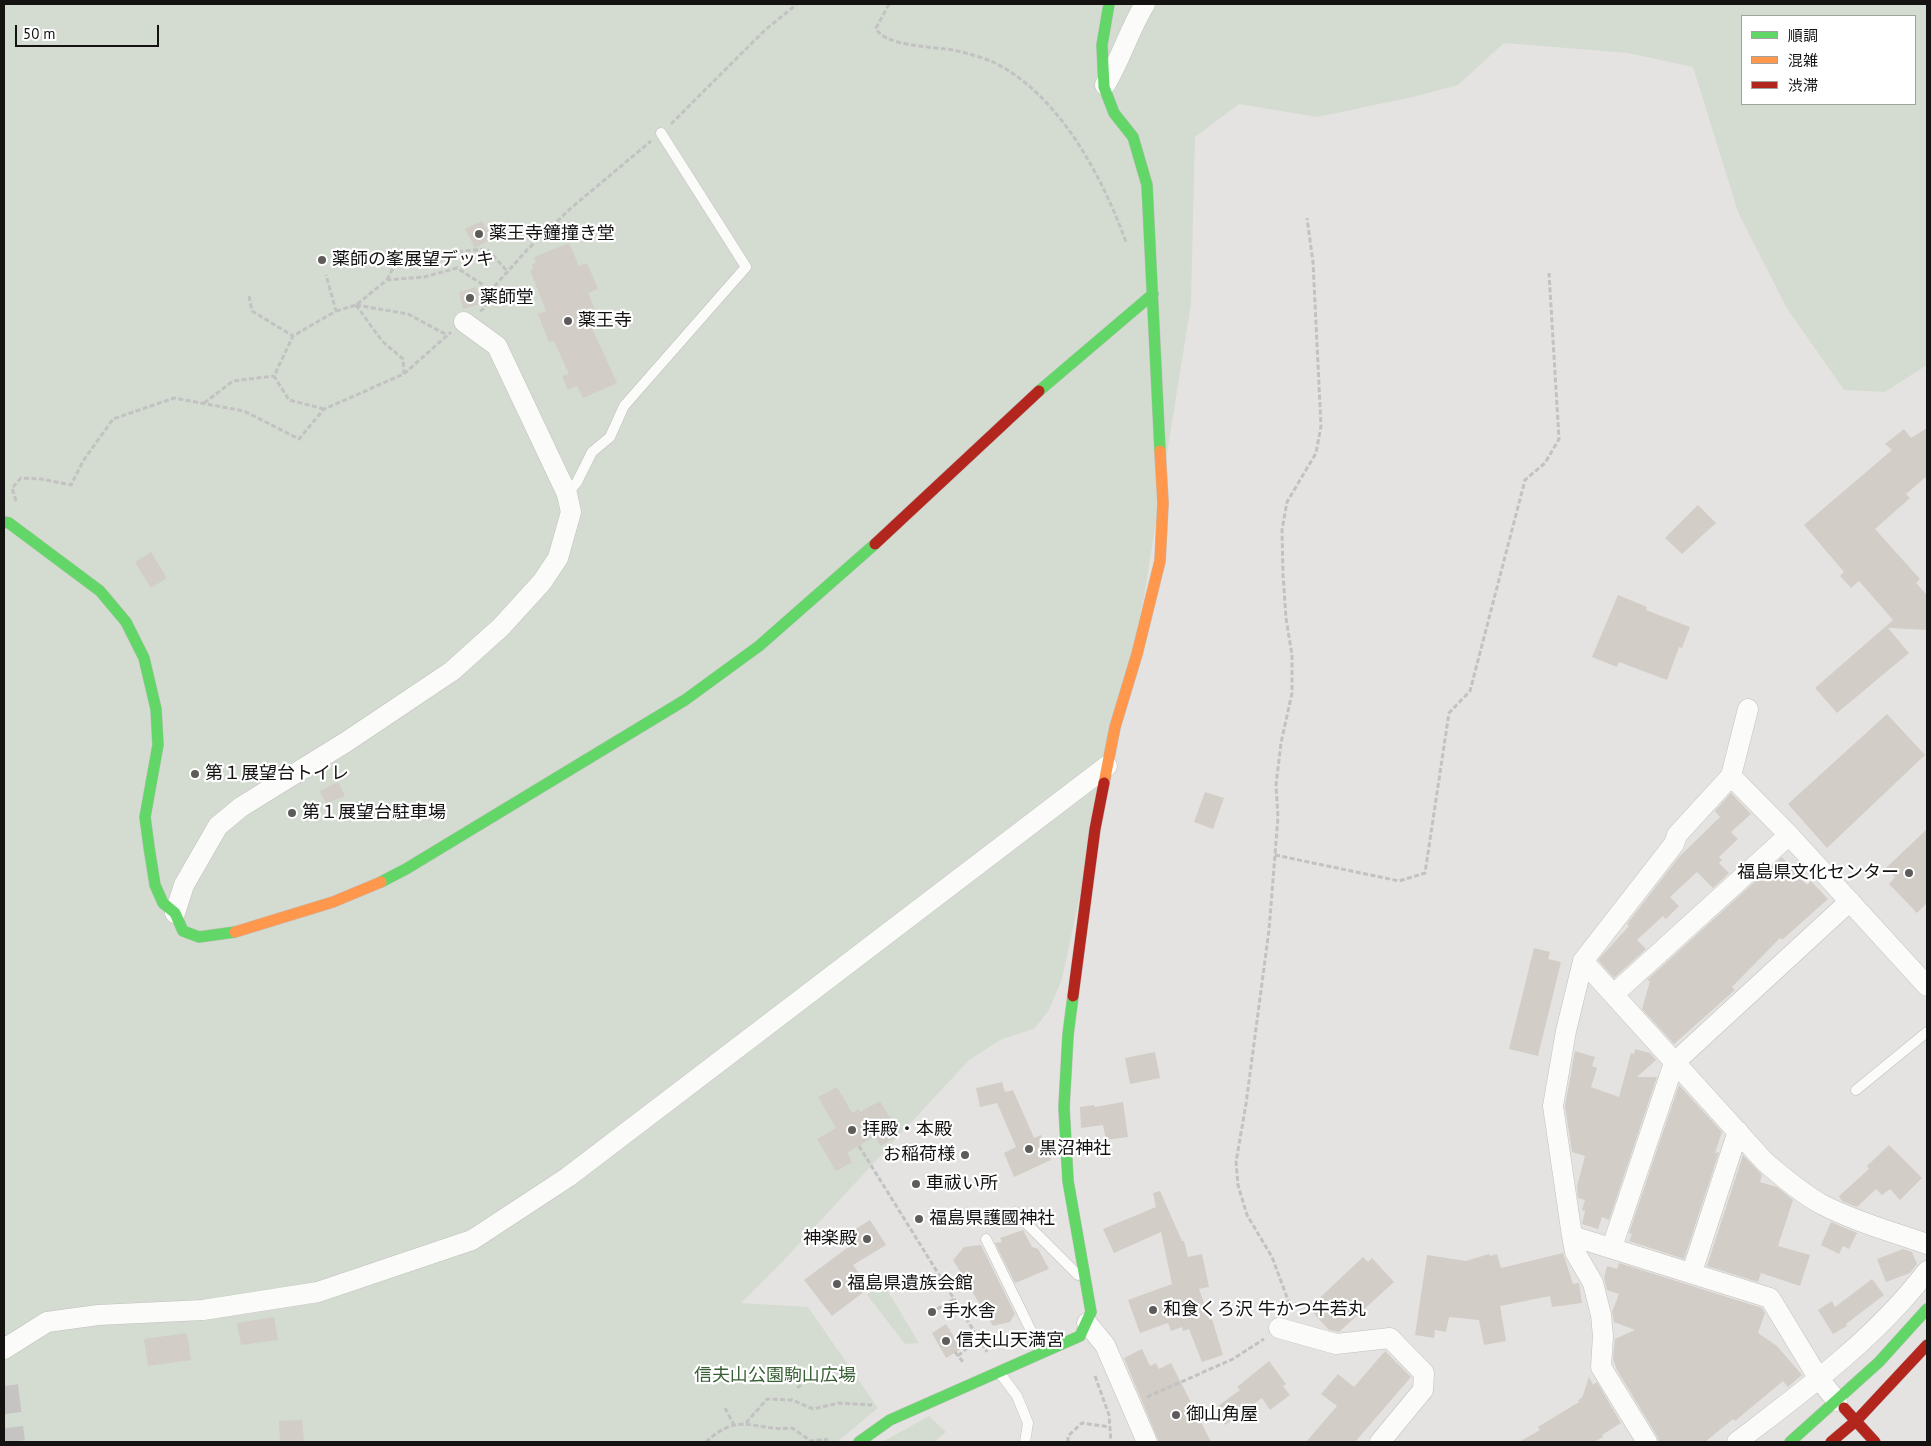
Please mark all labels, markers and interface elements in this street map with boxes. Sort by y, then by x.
scale bar [18,15,161,47]
legend [1741,15,1916,105]
text: 50 m [23,24,56,43]
text: 順調 [1788,26,1818,45]
text: 混雑 [1788,51,1818,70]
text: 渋滞 [1788,76,1818,95]
place label: 薬王寺鐘撞き堂 [489,223,615,245]
marker: 薬王寺鐘撞き堂 [473,228,485,240]
place label: 薬師の峯展望デッキ [332,249,494,271]
marker: 薬師の峯展望デッキ [316,254,328,266]
place label: 薬師堂 [480,287,534,309]
marker: 薬師堂 [464,292,476,304]
place label: 薬王寺 [578,310,632,332]
marker: 薬王寺 [562,315,574,327]
place label: 第１展望台トイレ [205,763,349,785]
marker: 第１展望台トイレ [189,768,201,780]
place label: 第１展望台駐車場 [302,802,446,824]
marker: 第１展望台駐車場 [286,807,298,819]
place label: 福島県文化センター [1737,862,1899,884]
marker: 福島県文化センター [1903,867,1915,879]
place label: 拝殿・本殿 [862,1119,952,1141]
marker: 拝殿・本殿 [846,1124,858,1136]
place label: 黒沼神社 [1039,1138,1111,1160]
marker: 黒沼神社 [1023,1143,1035,1155]
place label: お稲荷様 [883,1144,955,1166]
marker: お稲荷様 [959,1149,971,1161]
place label: 車祓い所 [926,1173,998,1195]
marker: 車祓い所 [910,1178,922,1190]
place label: 福島県護國神社 [929,1208,1055,1230]
marker: 福島県護國神社 [913,1213,925,1225]
place label: 神楽殿 [803,1228,857,1250]
marker: 神楽殿 [861,1233,873,1245]
place label: 福島県遺族会館 [847,1273,973,1295]
marker: 福島県遺族会館 [831,1278,843,1290]
place label: 和食くろ沢 牛かつ牛若丸 [1163,1299,1366,1321]
place label: 手水舎 [942,1301,996,1323]
marker: 和食くろ沢 牛かつ牛若丸 [1147,1304,1159,1316]
marker: 手水舎 [926,1306,938,1318]
place label: 信夫山天満宮 [956,1330,1064,1352]
marker: 信夫山天満宮 [940,1335,952,1347]
park label: 信夫山公園駒山広場 [694,1365,856,1387]
place label: 御山角屋 [1186,1404,1258,1426]
marker: 御山角屋 [1170,1409,1182,1421]

